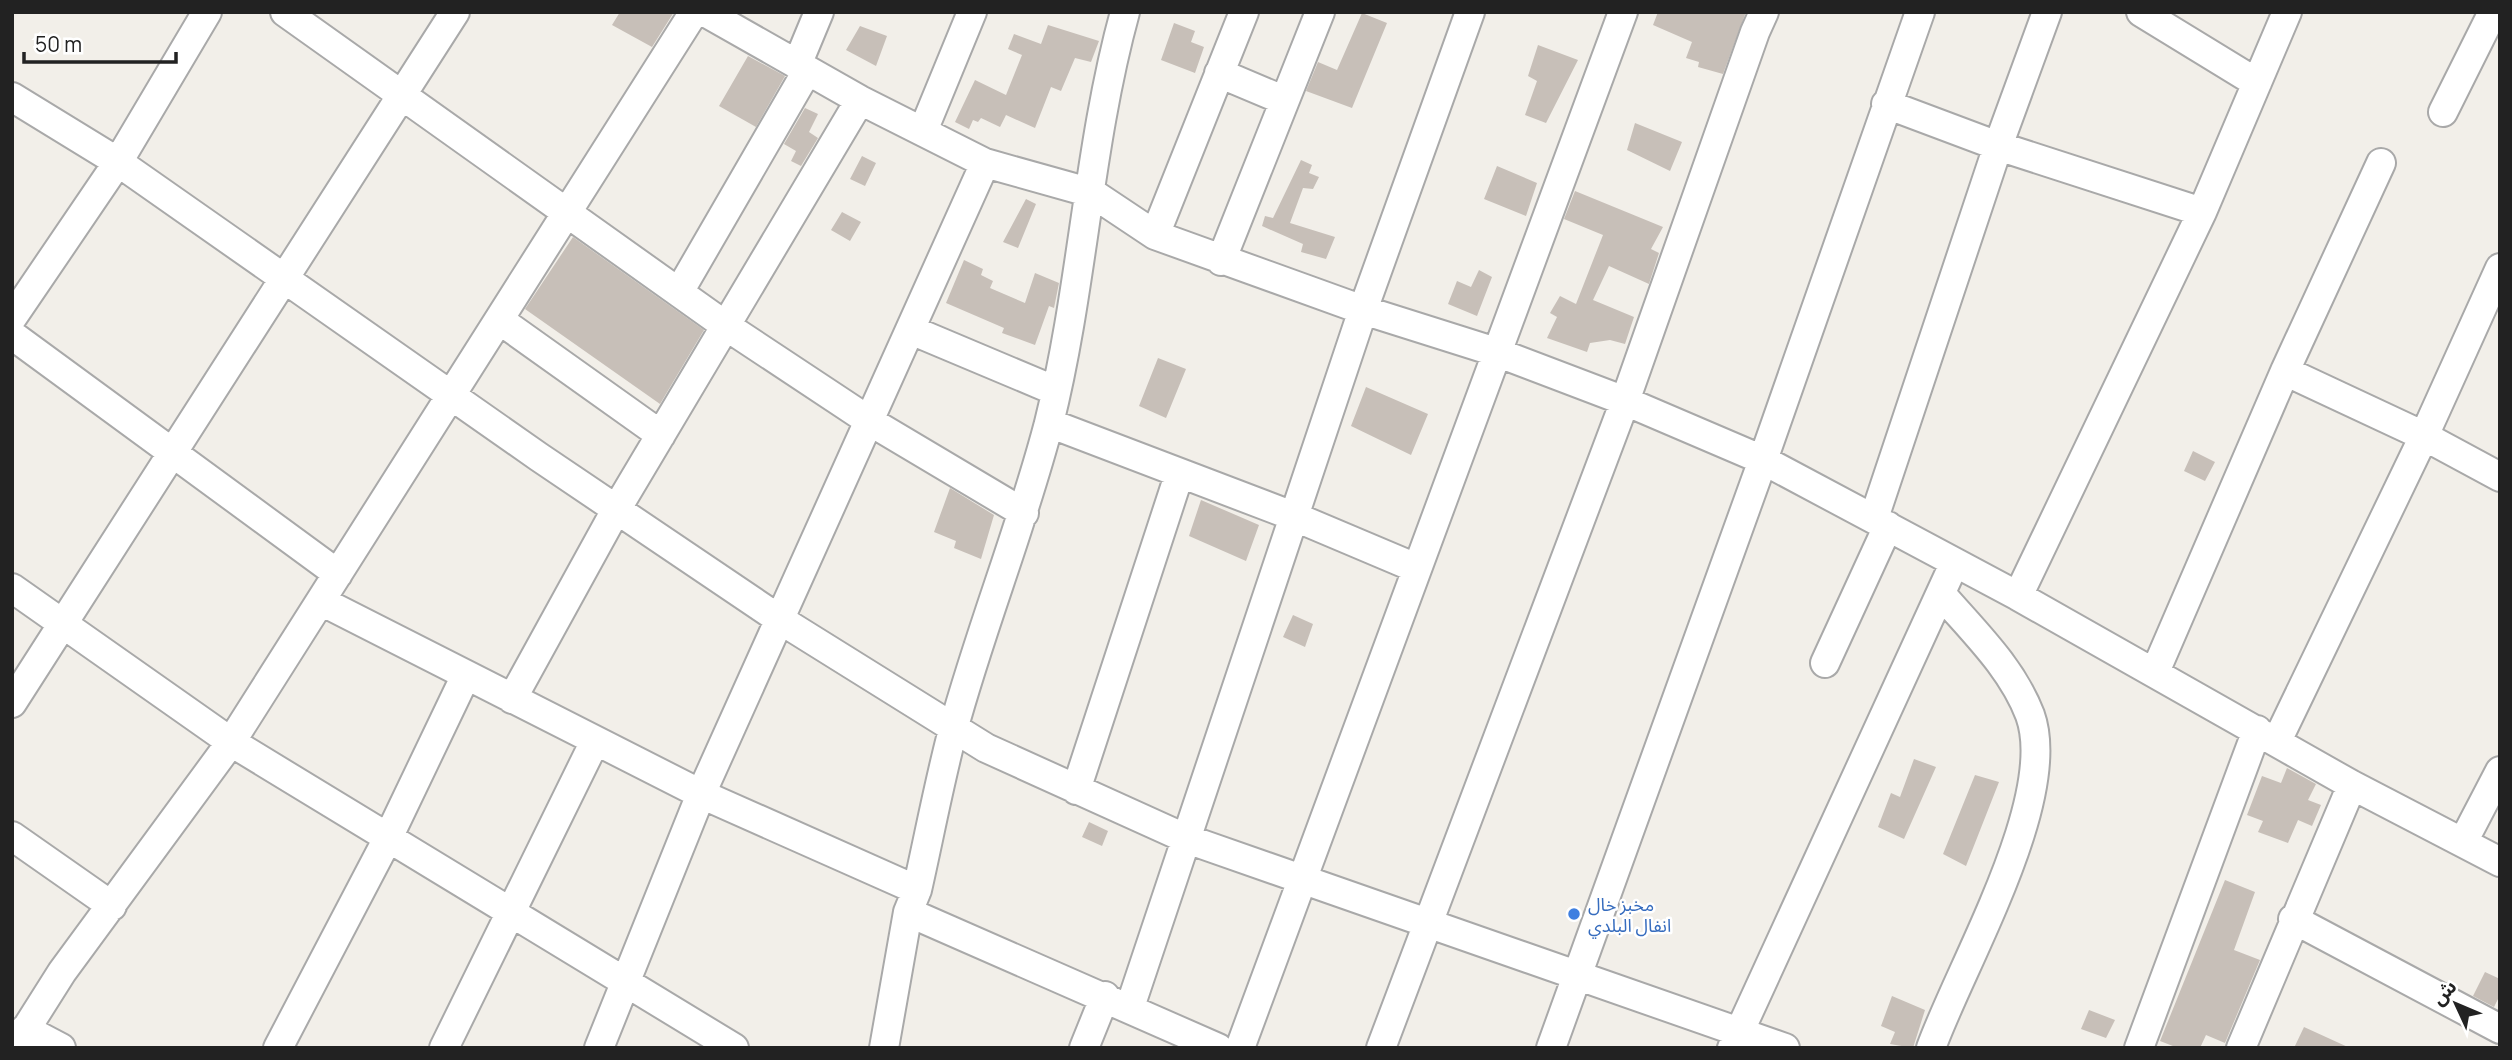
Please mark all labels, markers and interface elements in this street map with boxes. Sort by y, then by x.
scale bar [24,21,177,65]
text: 50 m [35,30,82,58]
place label: مخبز خال انفال البلدي [1588,892,1671,939]
marker: مخبز خال انفال البلدي [1566,906,1582,922]
north arrow [2421,969,2491,1039]
text: ش [2425,974,2462,1011]

